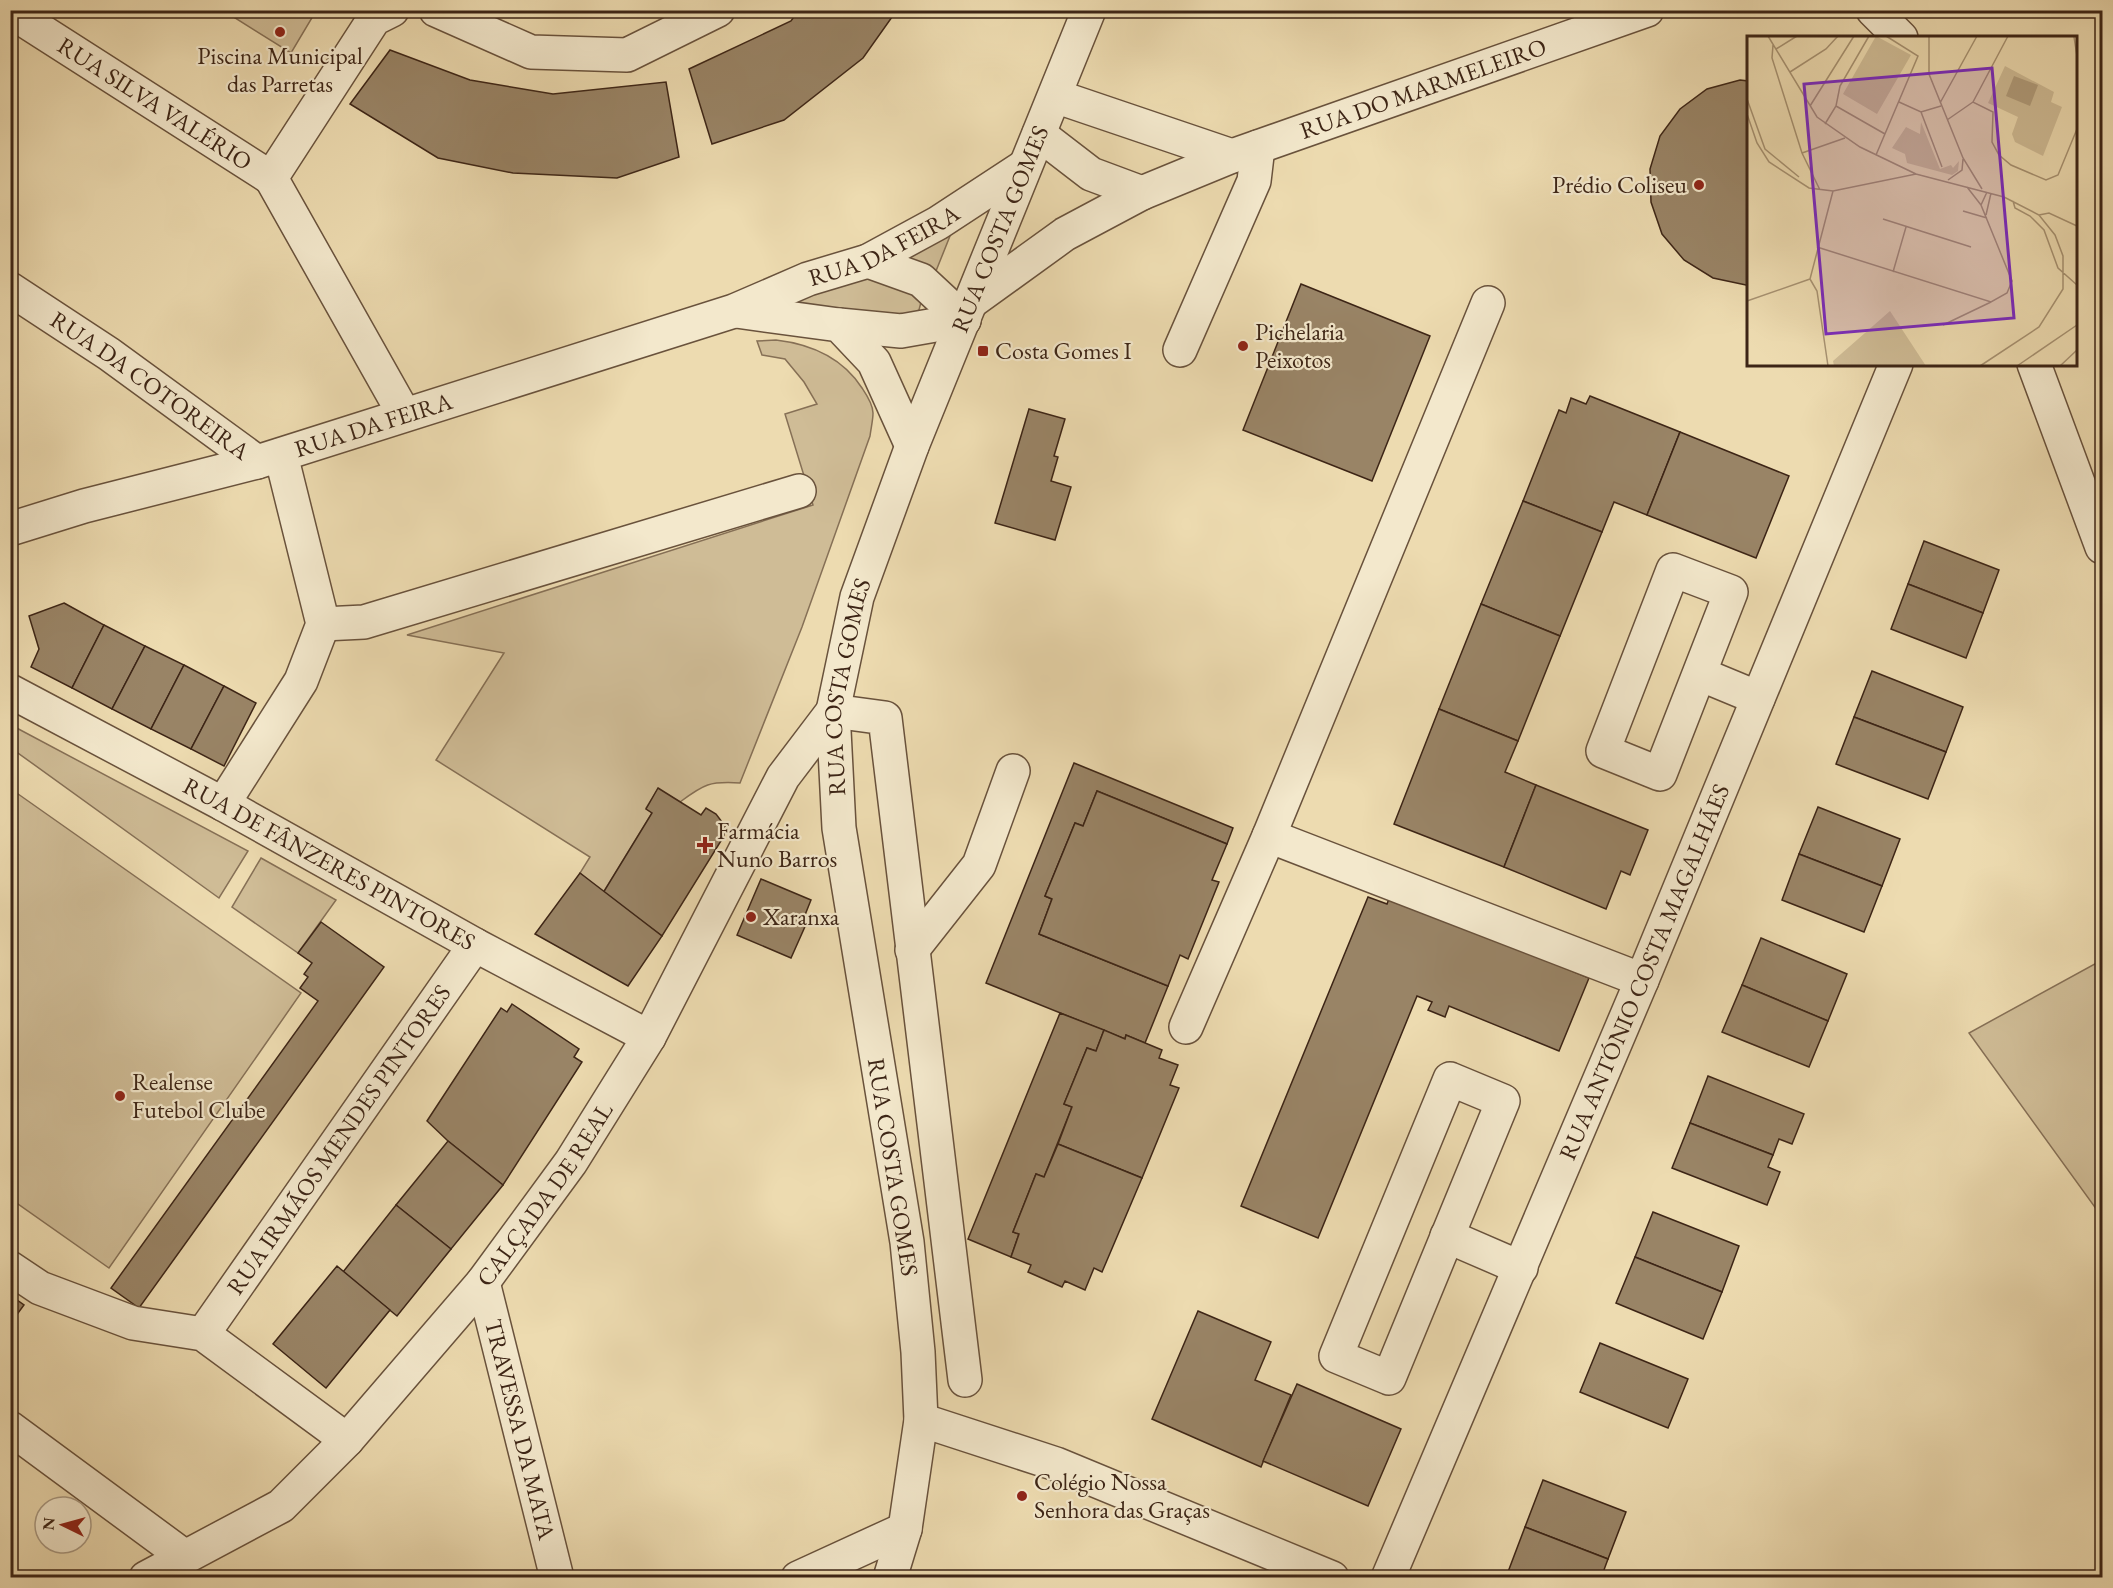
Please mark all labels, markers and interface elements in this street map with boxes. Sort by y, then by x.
marker: Piscina Municipal das Parretas [273,25,287,39]
street label: RUA SILVA VALÉRIO [52,30,258,177]
street label: RUA DO MARMELEIRO [1296,31,1550,146]
inset map [1747,36,2077,366]
place label: Piscina Municipal das Parretas [197,40,363,99]
street label: RUA COSTA GOMES [944,121,1055,337]
place label: Prédio Coliseu [1552,169,1687,200]
marker: Prédio Coliseu [1692,178,1706,192]
street label: RUA DA FEIRA [805,197,965,293]
street label: RUA DA COTOREIRA [45,304,256,467]
place label: Pichelaria Peixotos [1255,316,1345,375]
place label: Costa Gomes I [995,335,1132,366]
marker: Pichelaria Peixotos [1236,339,1250,353]
marker: Costa Gomes I [976,344,990,358]
street label: RUA DA FEIRA [290,385,456,464]
street label: RUA COSTA GOMES [817,574,878,797]
street label: RUA DE FÂNZERES PINTORES [178,770,481,957]
street label: RUA ANTÓNIO COSTA MAGALHÃES [1551,779,1736,1164]
place label: Farmácia Nuno Barros [717,815,837,874]
marker: Farmácia Nuno Barros [698,838,712,852]
place label: Xaranxa [762,901,840,932]
marker: Xaranxa [744,910,758,924]
street label: RUA IRMÃOS MENDES PINTORES [219,978,458,1301]
street label: RUA COSTA GOMES [861,1056,926,1278]
place label: Realense Futebol Clube [132,1066,265,1125]
marker: Realense Futebol Clube [113,1089,127,1103]
street label: CALÇADA DE REAL [469,1096,619,1292]
street label: TRAVESSA DA MATA [478,1316,563,1543]
place label: Colégio Nossa Senhora das Graças [1034,1466,1210,1525]
marker: Colégio Nossa Senhora das Graças [1015,1489,1029,1503]
north arrow [33,1495,93,1555]
text: N [38,1516,60,1531]

